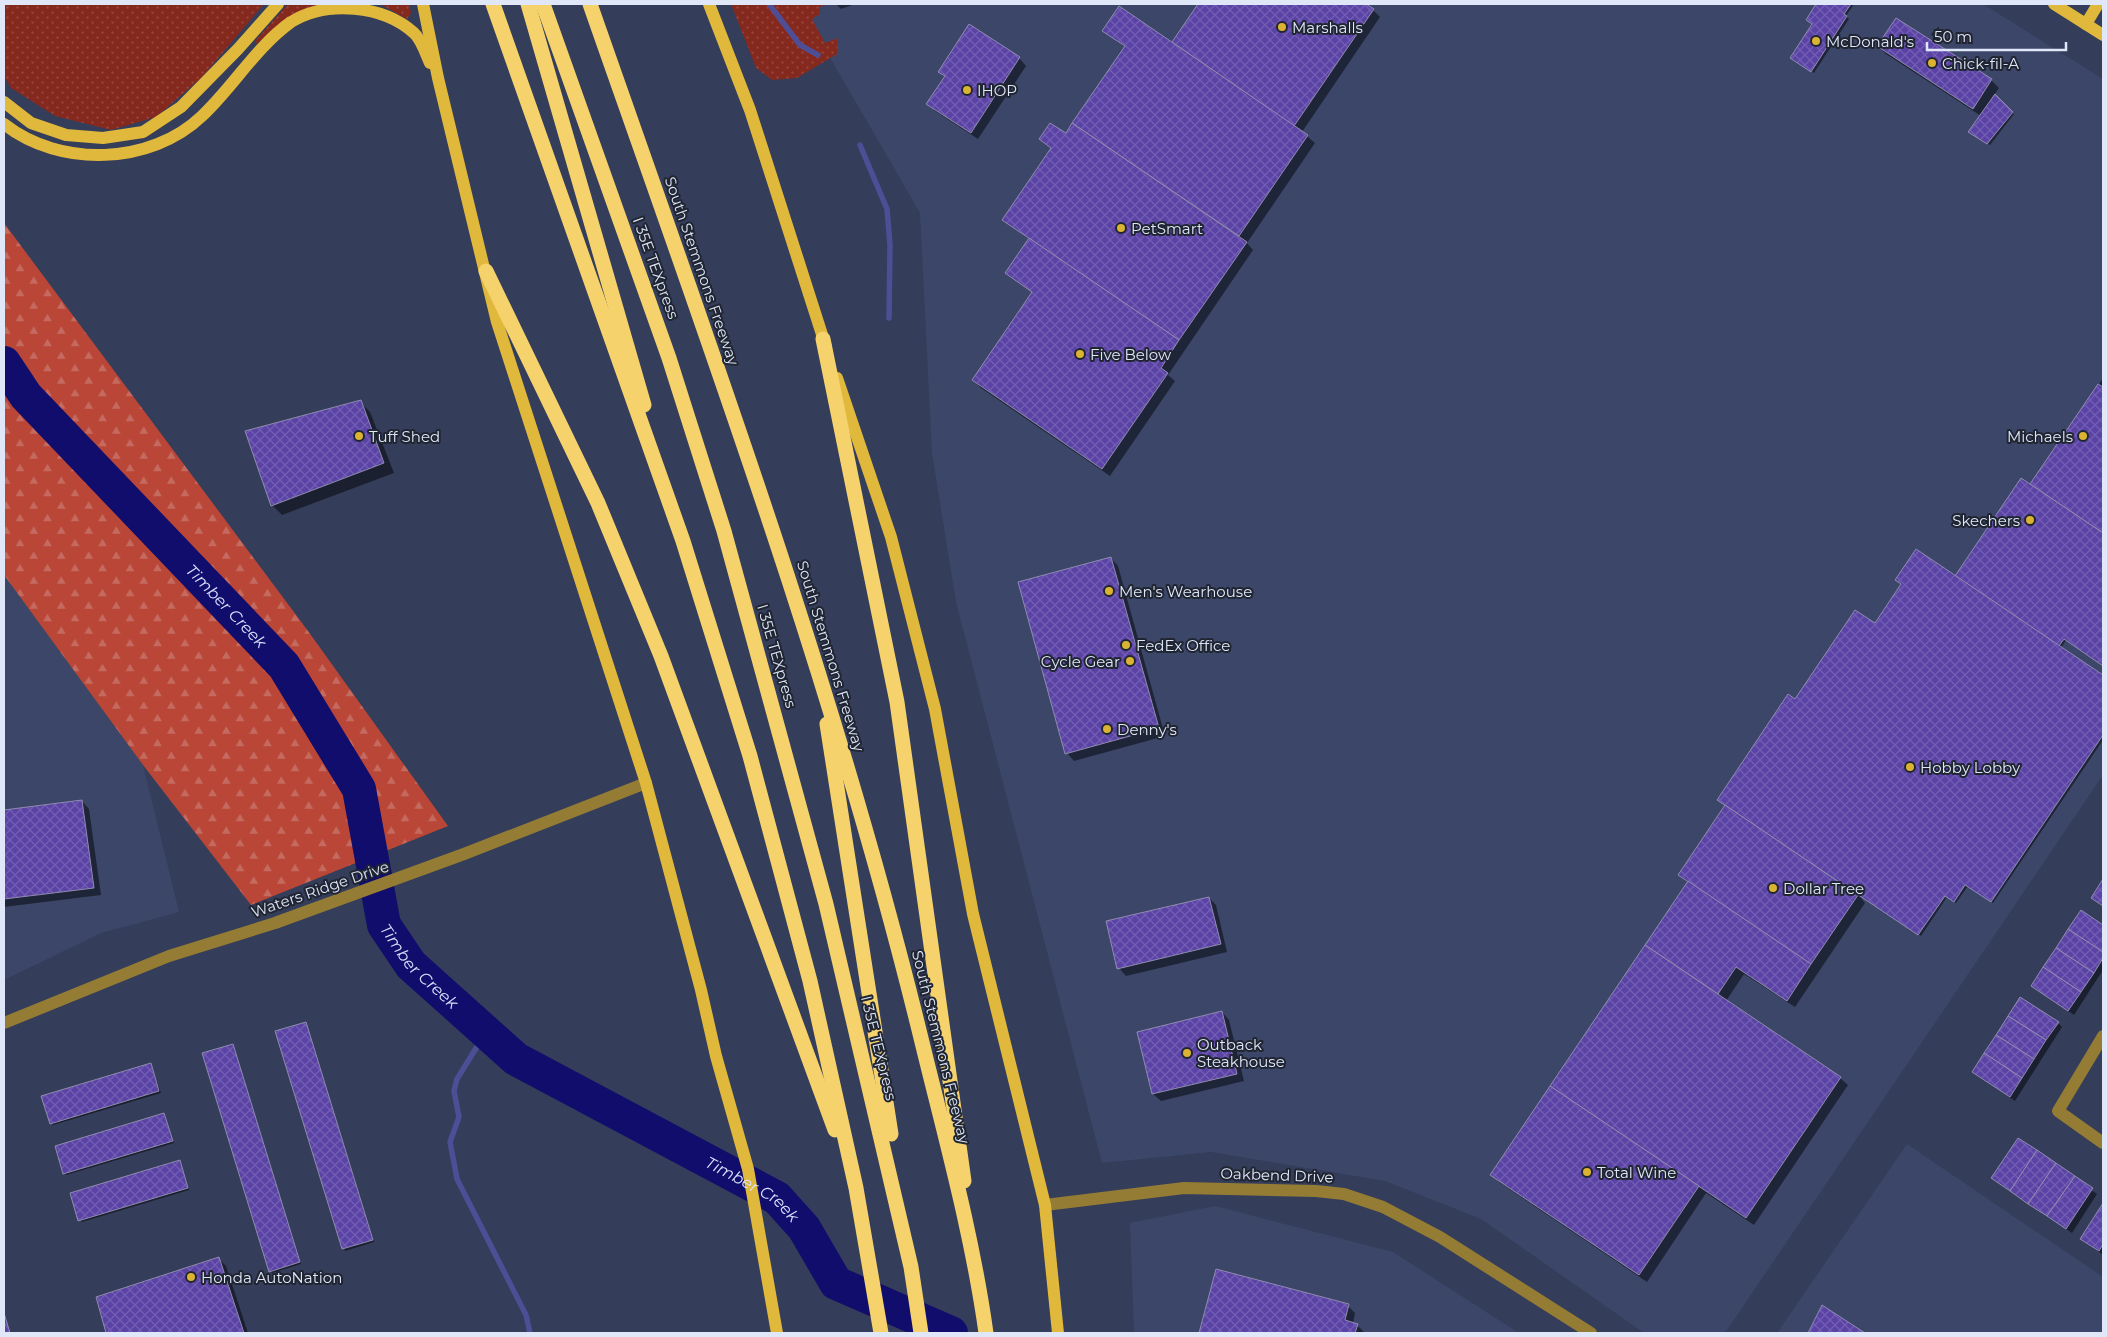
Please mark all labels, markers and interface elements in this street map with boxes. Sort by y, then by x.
place label: Marshalls [1292,18,1363,37]
scale bar [1927,20,2066,52]
marker: Marshalls [1276,21,1288,33]
text: 50 m [1934,27,1972,46]
place label: McDonald's [1826,32,1914,51]
marker: McDonald's [1810,35,1822,47]
place label: Chick-fil-A [1942,54,2019,73]
marker: Chick-fil-A [1926,57,1938,69]
place label: IHOP [977,81,1017,100]
marker: IHOP [961,84,973,96]
street label: South Stemmons Freeway [661,174,744,369]
street label: I 35E TEXpress [629,214,683,322]
place label: PetSmart [1131,219,1203,238]
marker: PetSmart [1115,222,1127,234]
place label: Five Below [1090,345,1172,364]
marker: Five Below [1074,348,1086,360]
place label: Tuff Shed [369,427,440,446]
place label: Michaels [2007,427,2073,446]
marker: Tuff Shed [353,430,365,442]
marker: Michaels [2077,430,2089,442]
place label: Skechers [1952,511,2020,530]
marker: Skechers [2024,514,2036,526]
street label: South Stemmons Freeway [793,558,869,754]
water label: Timber Creek [182,560,272,653]
place label: Men's Wearhouse [1119,582,1252,601]
marker: Men's Wearhouse [1103,585,1115,597]
street label: I 35E TEXpress [753,602,801,710]
place label: FedEx Office [1136,636,1230,655]
marker: FedEx Office [1120,639,1132,651]
place label: Cycle Gear [1041,652,1120,671]
marker: Cycle Gear [1124,655,1136,667]
place label: Denny's [1117,720,1177,739]
marker: Denny's [1101,723,1113,735]
place label: Hobby Lobby [1920,758,2021,777]
marker: Hobby Lobby [1904,761,1916,773]
street label: Waters Ridge Drive [249,857,391,921]
place label: Dollar Tree [1783,879,1864,898]
marker: Dollar Tree [1767,882,1779,894]
water label: Timber Creek [376,920,463,1013]
street label: South Stemmons Freeway [908,948,974,1146]
street label: I 35E TEXpress [857,994,901,1102]
place label: Outback Steakhouse [1197,1035,1285,1071]
marker: Outback Steakhouse [1181,1047,1193,1059]
water label: Timber Creek [702,1152,804,1227]
place label: Total Wine [1597,1163,1676,1182]
street label: Oakbend Drive [1220,1164,1334,1186]
marker: Total Wine [1581,1166,1593,1178]
place label: Honda AutoNation [201,1268,342,1287]
marker: Honda AutoNation [185,1271,197,1283]

